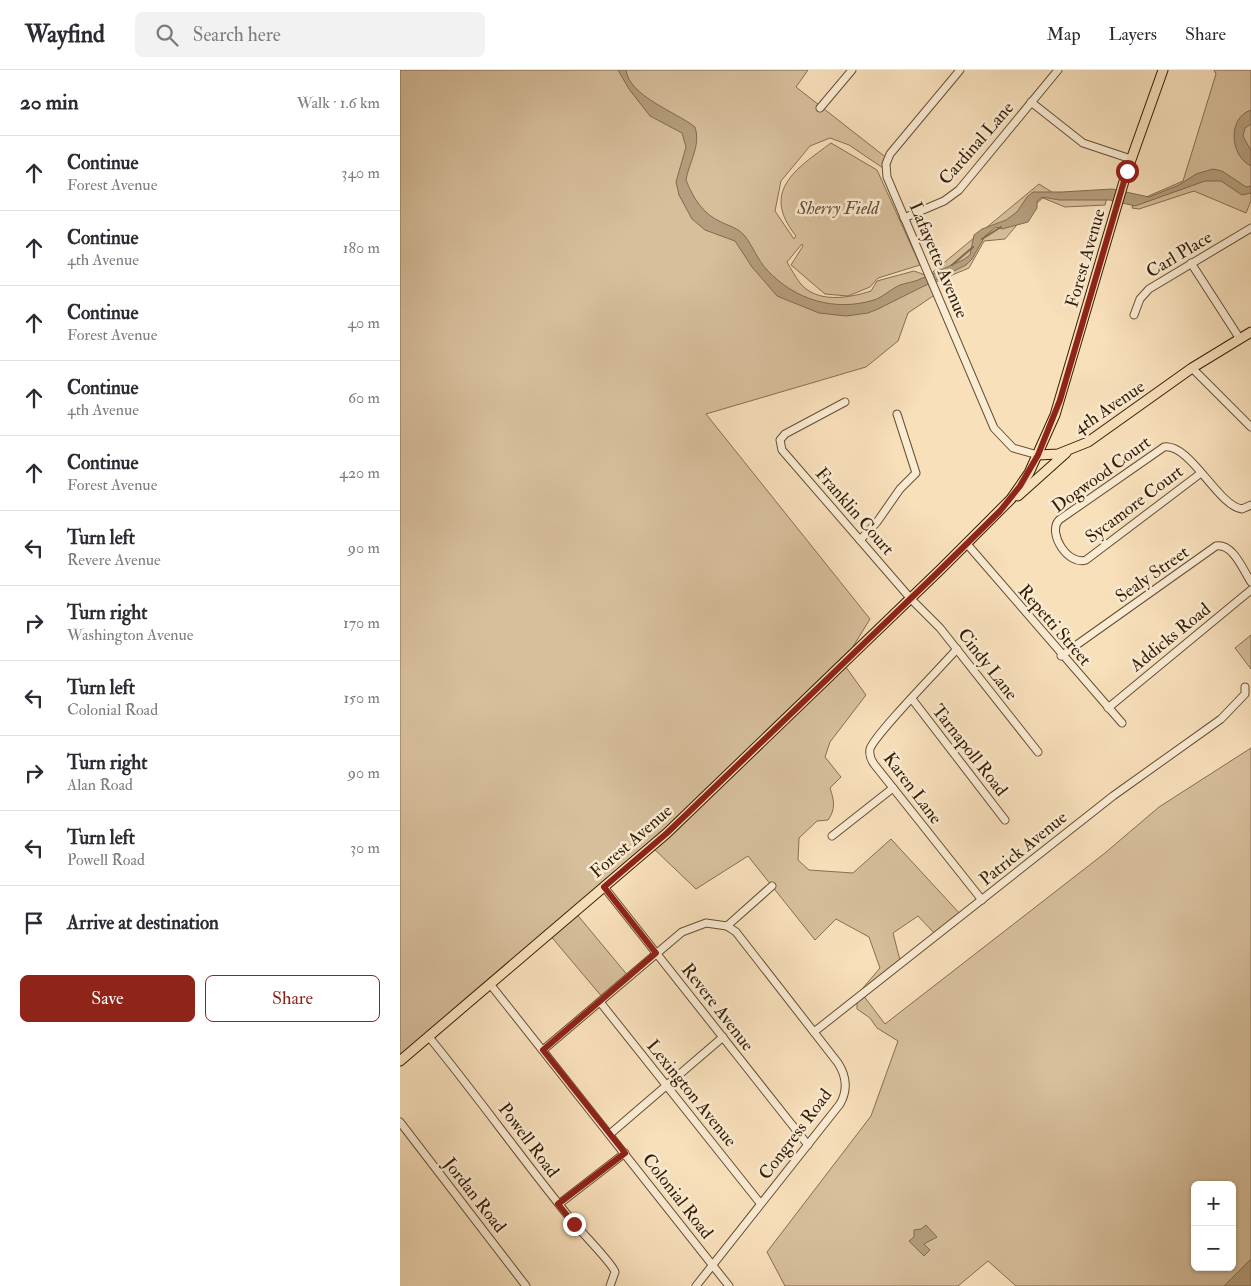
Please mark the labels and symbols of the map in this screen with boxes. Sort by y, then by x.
street label: Cardinal Lane [934,97,1019,190]
route start [1116,160,1139,183]
park label: Sherry Field [796,197,880,220]
street label: Lafayette Avenue [904,199,974,322]
street label: Forest Avenue [1060,206,1111,310]
street label: Carl Place [1142,226,1217,283]
street label: 4th Avenue [1069,375,1150,440]
street label: Dogwood Court [1047,431,1155,518]
street label: Sycamore Court [1081,460,1188,549]
street label: Franklin Court [810,463,899,560]
street label: Sealy Street [1111,541,1194,608]
street label: Repetti Street [1013,580,1096,671]
street label: Addicks Road [1125,598,1215,678]
street label: Cindy Lane [952,624,1023,705]
street label: Tarnapoll Road [927,700,1013,801]
street label: Karen Lane [878,748,947,829]
street label: Forest Avenue [585,799,678,883]
street label: Patrick Avenue [975,806,1072,891]
street label: Revere Avenue [676,959,759,1056]
street label: Lexington Avenue [641,1035,742,1152]
street label: Congress Road [754,1084,837,1184]
street label: Powell Road [493,1098,564,1182]
street label: Colonial Road [637,1149,718,1244]
street label: Jordan Road [437,1152,511,1238]
route end [563,1213,586,1236]

